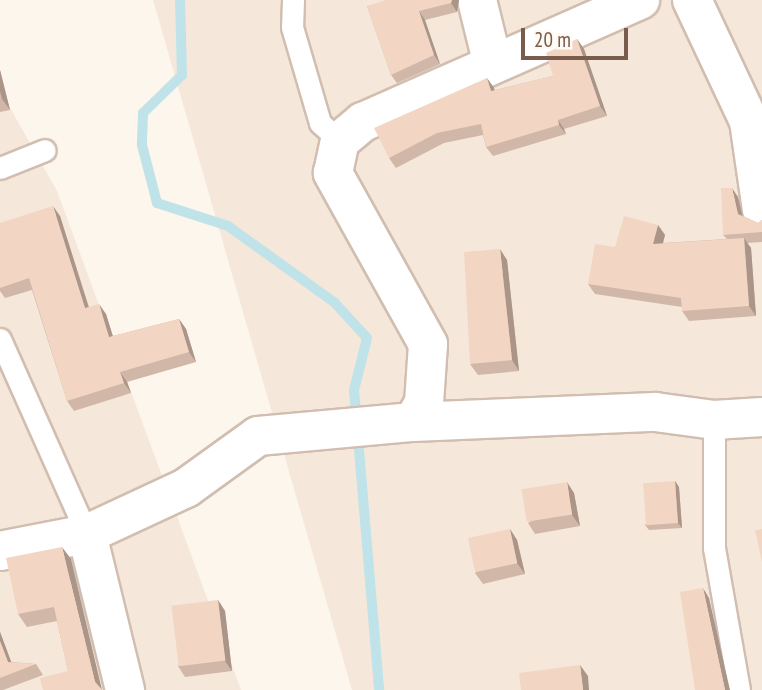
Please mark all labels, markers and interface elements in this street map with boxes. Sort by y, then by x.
scale bar [524,14,631,58]
text: 20 m [534,26,571,53]

